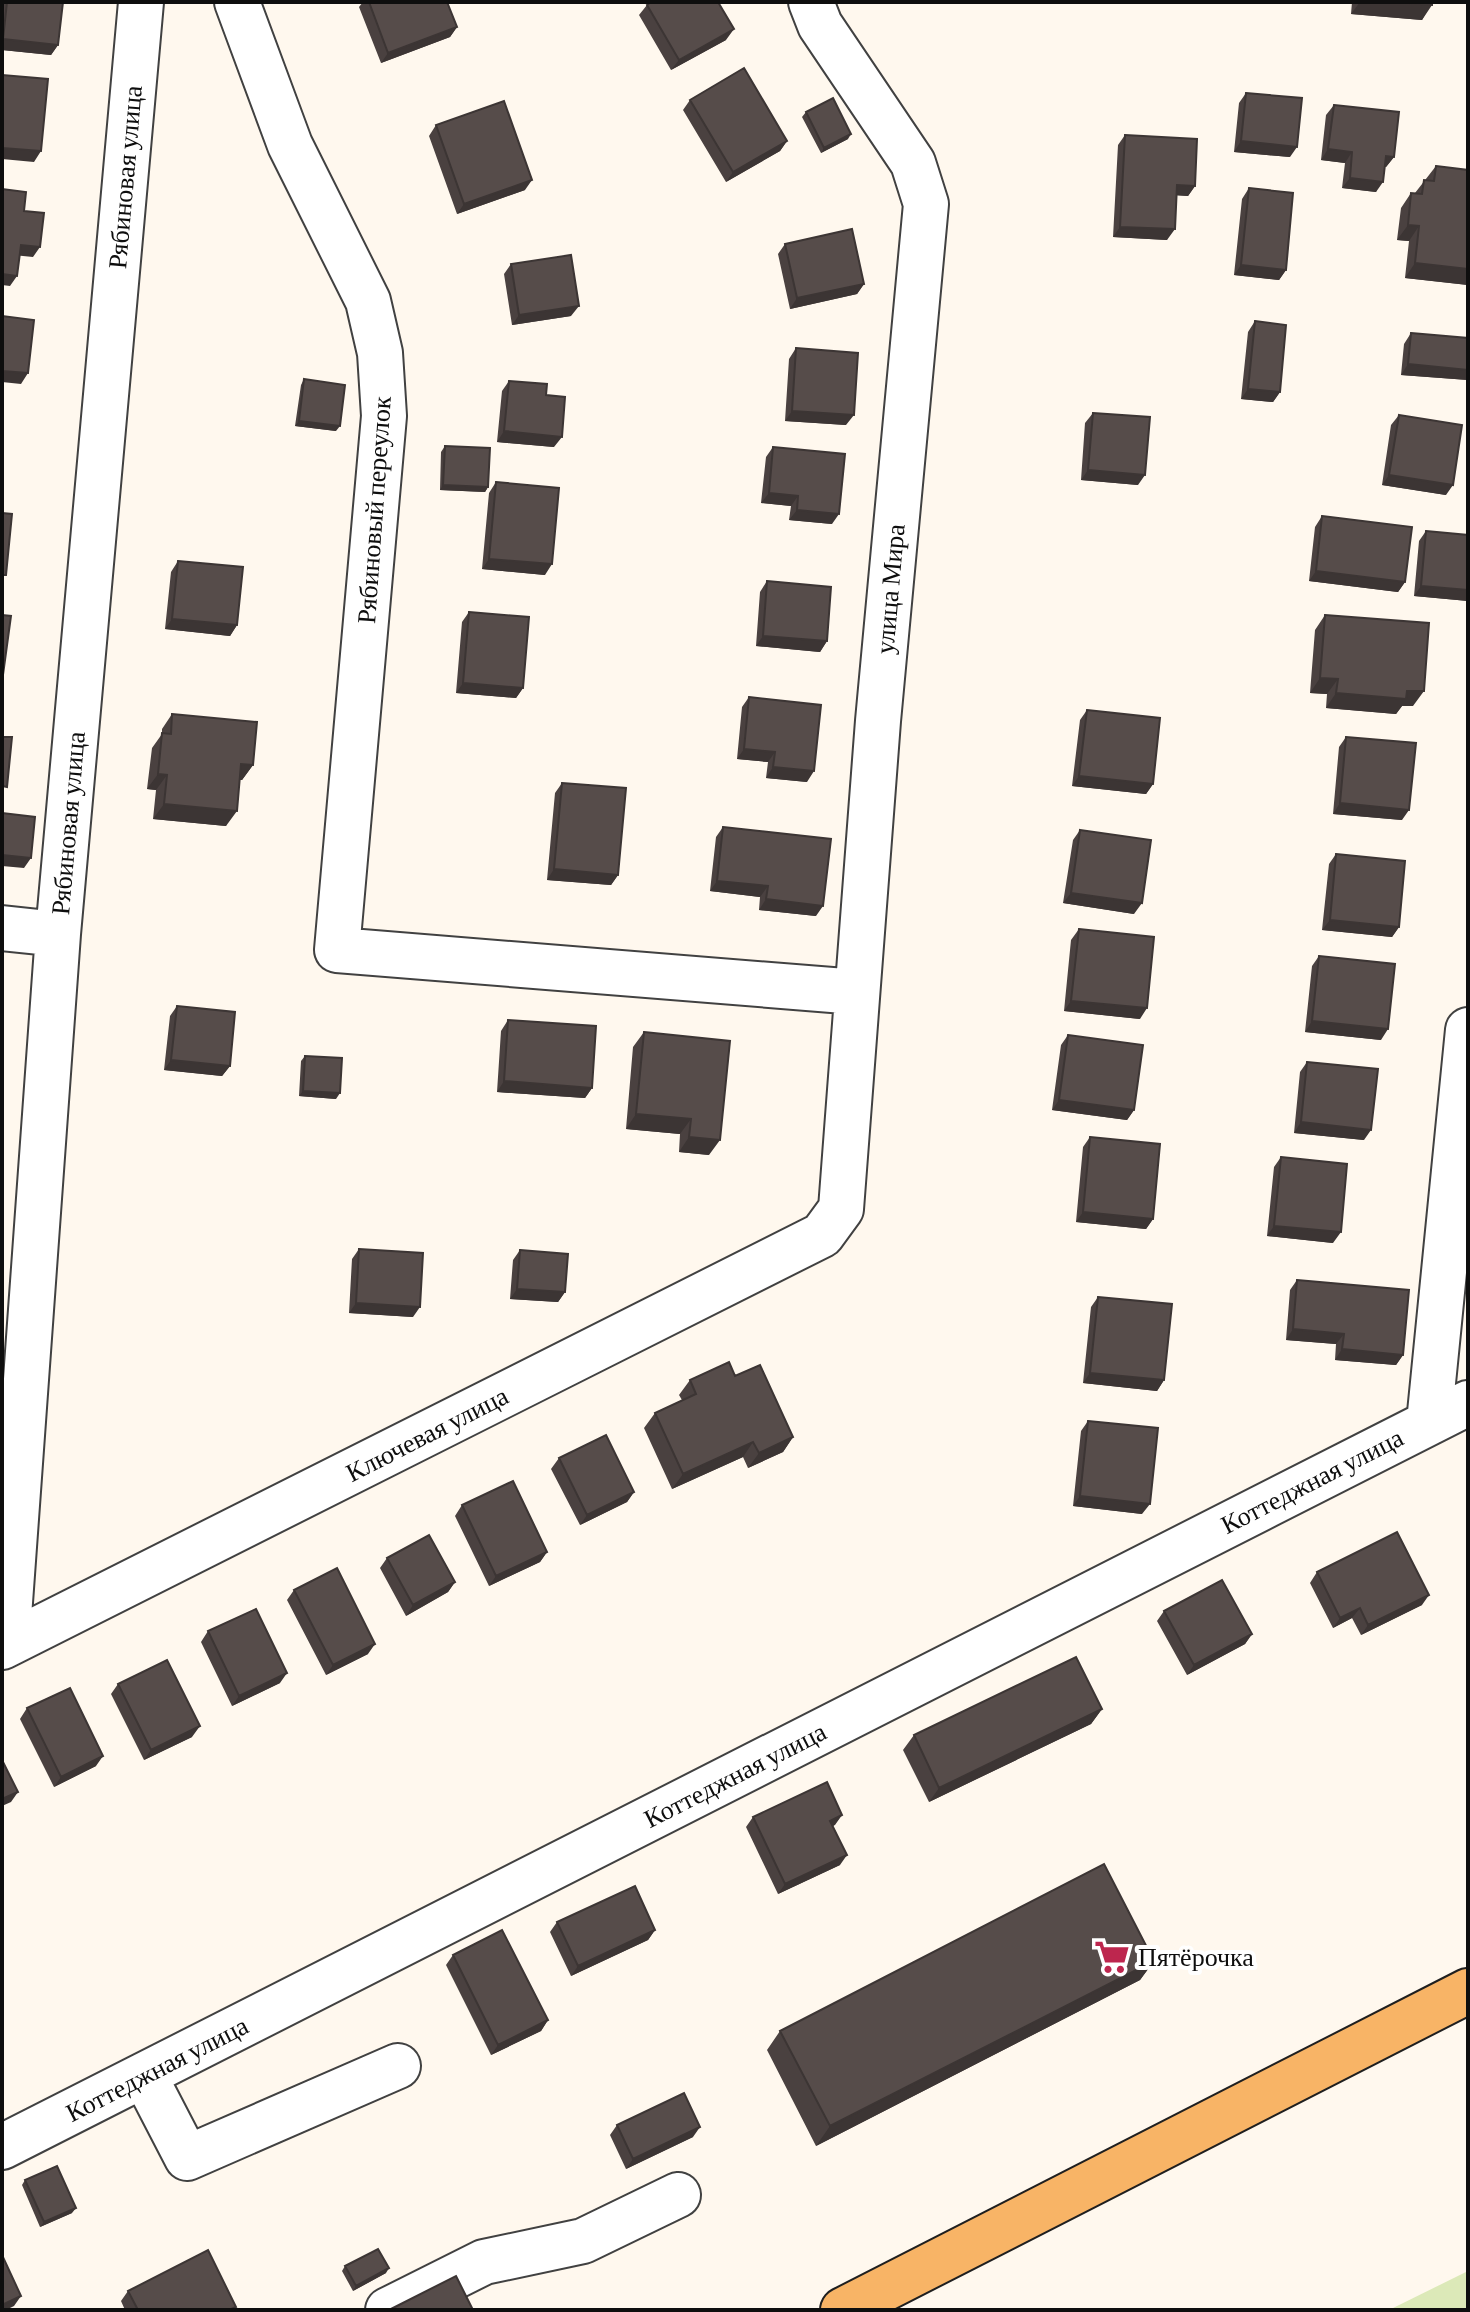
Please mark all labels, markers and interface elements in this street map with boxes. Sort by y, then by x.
street label: Рябиновая улица [103,84,148,270]
street label: Рябиновый переулок [352,395,397,625]
street label: улица Мира [870,522,911,655]
street label: Рябиновая улица [46,730,91,916]
street label: Ключевая улица [341,1381,513,1488]
street label: Коттеджная улица [1216,1423,1408,1540]
street label: Коттеджная улица [639,1717,831,1834]
supermarket icon: Пятёрочка [1093,1938,1131,1976]
place label: Пятёрочка [1138,1943,1254,1972]
street label: Коттеджная улица [61,2011,253,2128]

